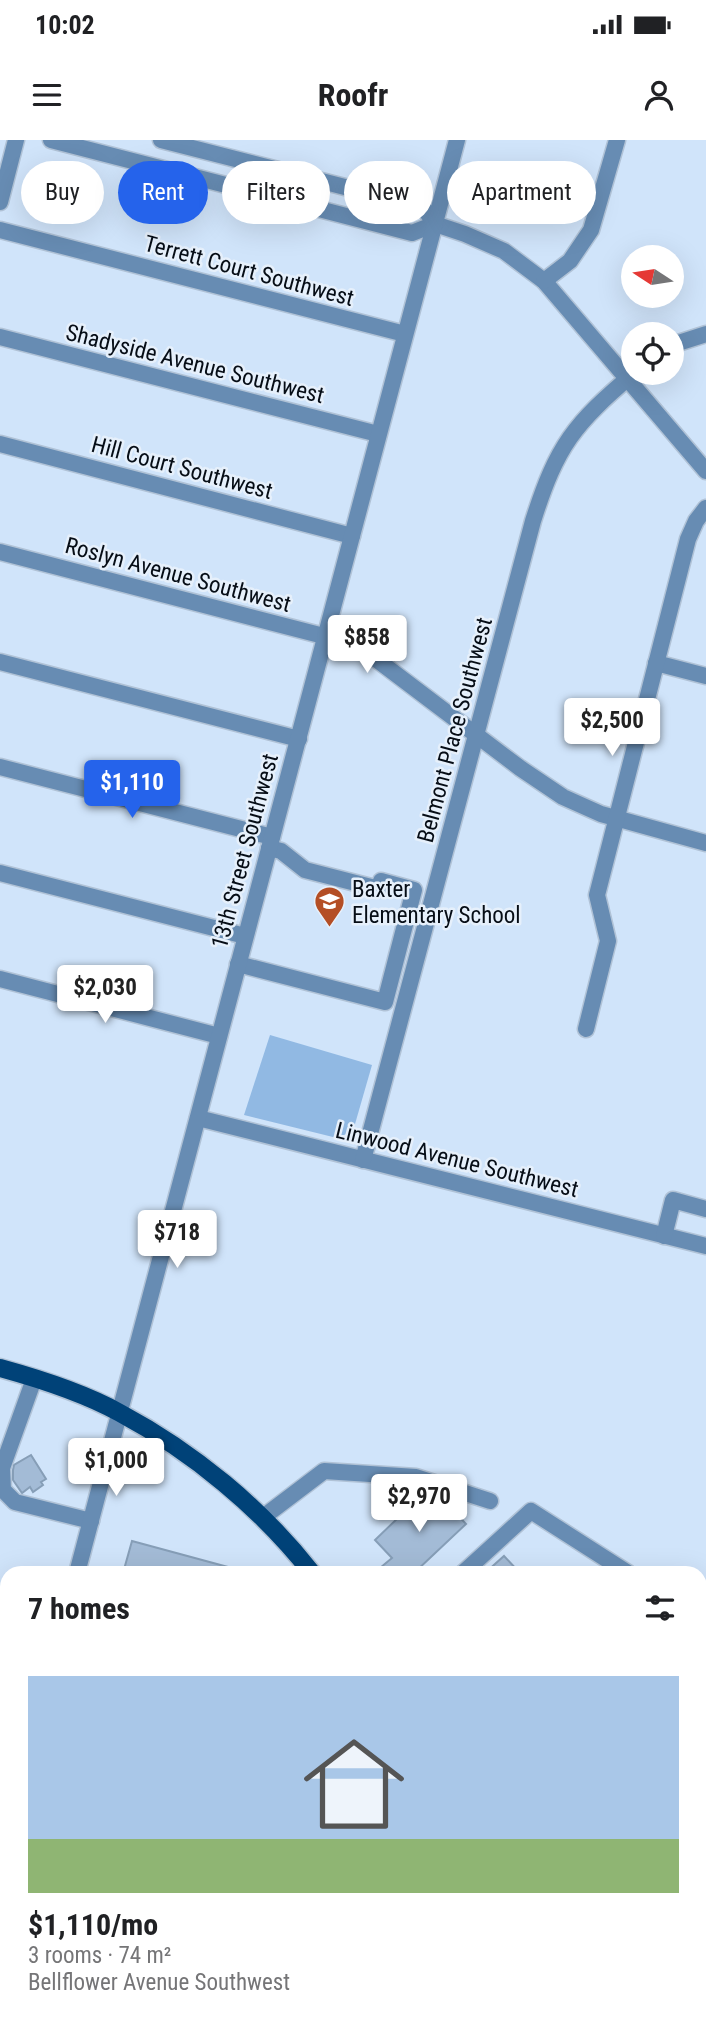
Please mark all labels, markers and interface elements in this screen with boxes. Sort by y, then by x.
text: 10:02 [35,10,95,40]
icon: menu [28,76,66,114]
text: Roofr [318,76,388,114]
icon: person [640,76,678,114]
chip: Buy [21,161,104,224]
chip: Rent [118,161,208,224]
chip: Filters [222,161,330,224]
chip: New [344,161,433,224]
chip: Apartment [447,161,596,224]
street label: Terrett Court Southwest [141,230,357,312]
north arrow [621,245,684,308]
map controls [621,245,684,385]
street label: Shadyside Avenue Southwest [63,319,327,409]
button: locate [621,322,684,385]
street label: Hill Court Southwest [89,431,275,505]
street label: Roslyn Avenue Southwest [62,532,294,618]
street label: Belmont Place Southwest [412,614,498,846]
pin: $858 [326,616,408,675]
text: $858 [344,624,390,651]
pin: $2,500 [555,698,669,758]
text: $2,500 [580,707,644,734]
street label: 13th Street Southwest [206,751,284,951]
pin: $1,110 [75,760,189,820]
text: $1,110 [100,769,164,796]
place label: Baxter Elementary School [352,876,521,929]
school or university icon: Baxter Elementary School [312,885,346,929]
pin: $2,030 [48,966,162,1025]
text: $2,030 [73,974,137,1001]
street label: Linwood Avenue Southwest [333,1117,581,1203]
pin: $718 [136,1210,218,1270]
text: $718 [154,1219,200,1246]
pin: $1,000 [59,1438,173,1498]
text: $1,000 [84,1447,148,1474]
pin: $2,970 [362,1474,476,1534]
text: $2,970 [387,1483,451,1510]
icon: filters [641,1589,679,1627]
text: 7 homes [28,1591,130,1626]
icon: home [291,1721,417,1847]
text: $1,110/mo [28,1907,158,1942]
text: 3 rooms · 74 m² [28,1942,171,1969]
text: Bellflower Avenue Southwest [28,1969,290,1996]

